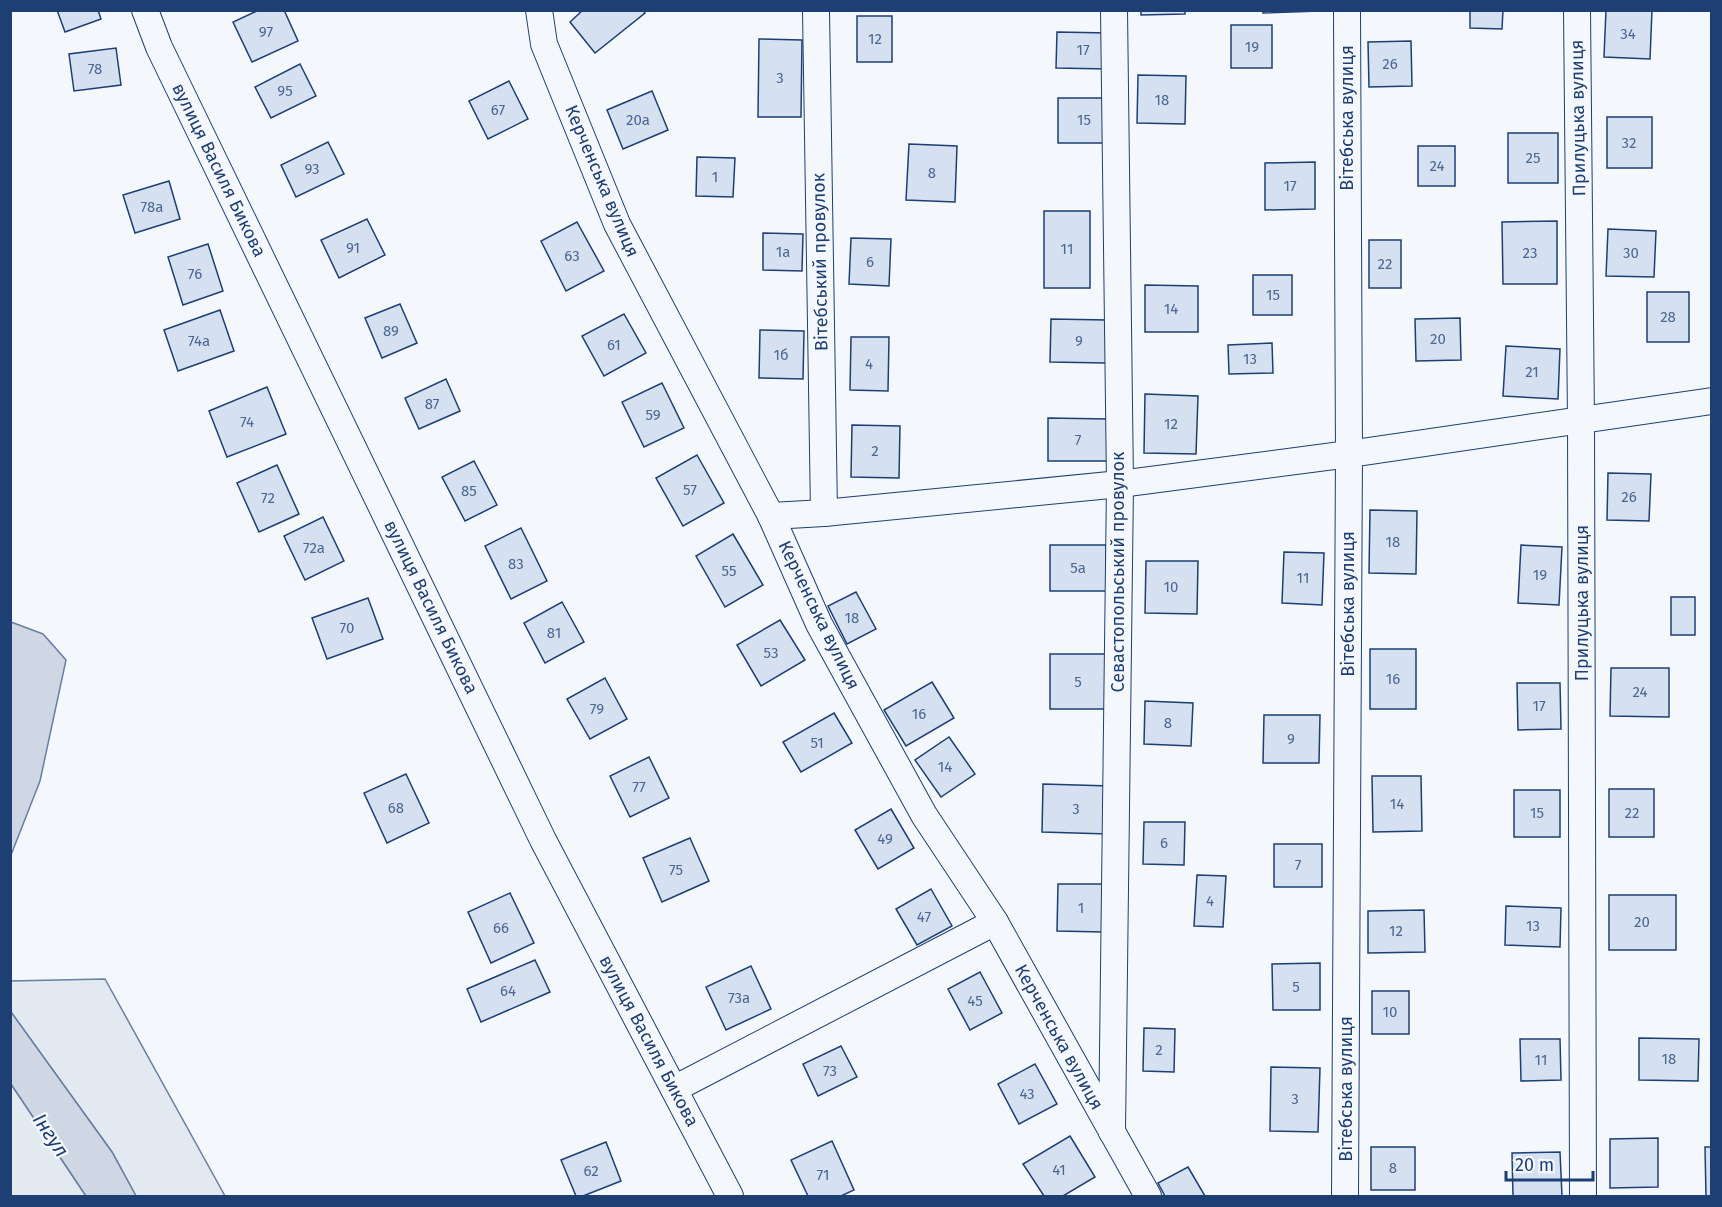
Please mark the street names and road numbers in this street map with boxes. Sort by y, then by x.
street label: Прилуцька вулиця [1566,40,1590,196]
street label: Вітебська вулиця [1336,45,1358,191]
street label: вулиця Василя Бикова [167,79,271,261]
street label: Керченська вулиця [560,102,644,260]
street label: Вітебський провулок [807,172,833,351]
street label: Севастопольський провулок [1107,451,1129,692]
street label: вулиця Василя Бикова [379,516,483,698]
street label: Прилуцька вулиця [1571,525,1593,681]
street label: Вітебська вулиця [1337,531,1359,677]
street label: Керченська вулиця [773,537,865,693]
street label: вулиця Василя Бикова [594,952,704,1130]
street label: Керченська вулиця [1010,960,1108,1114]
street label: Вітебська вулиця [1335,1016,1357,1162]

